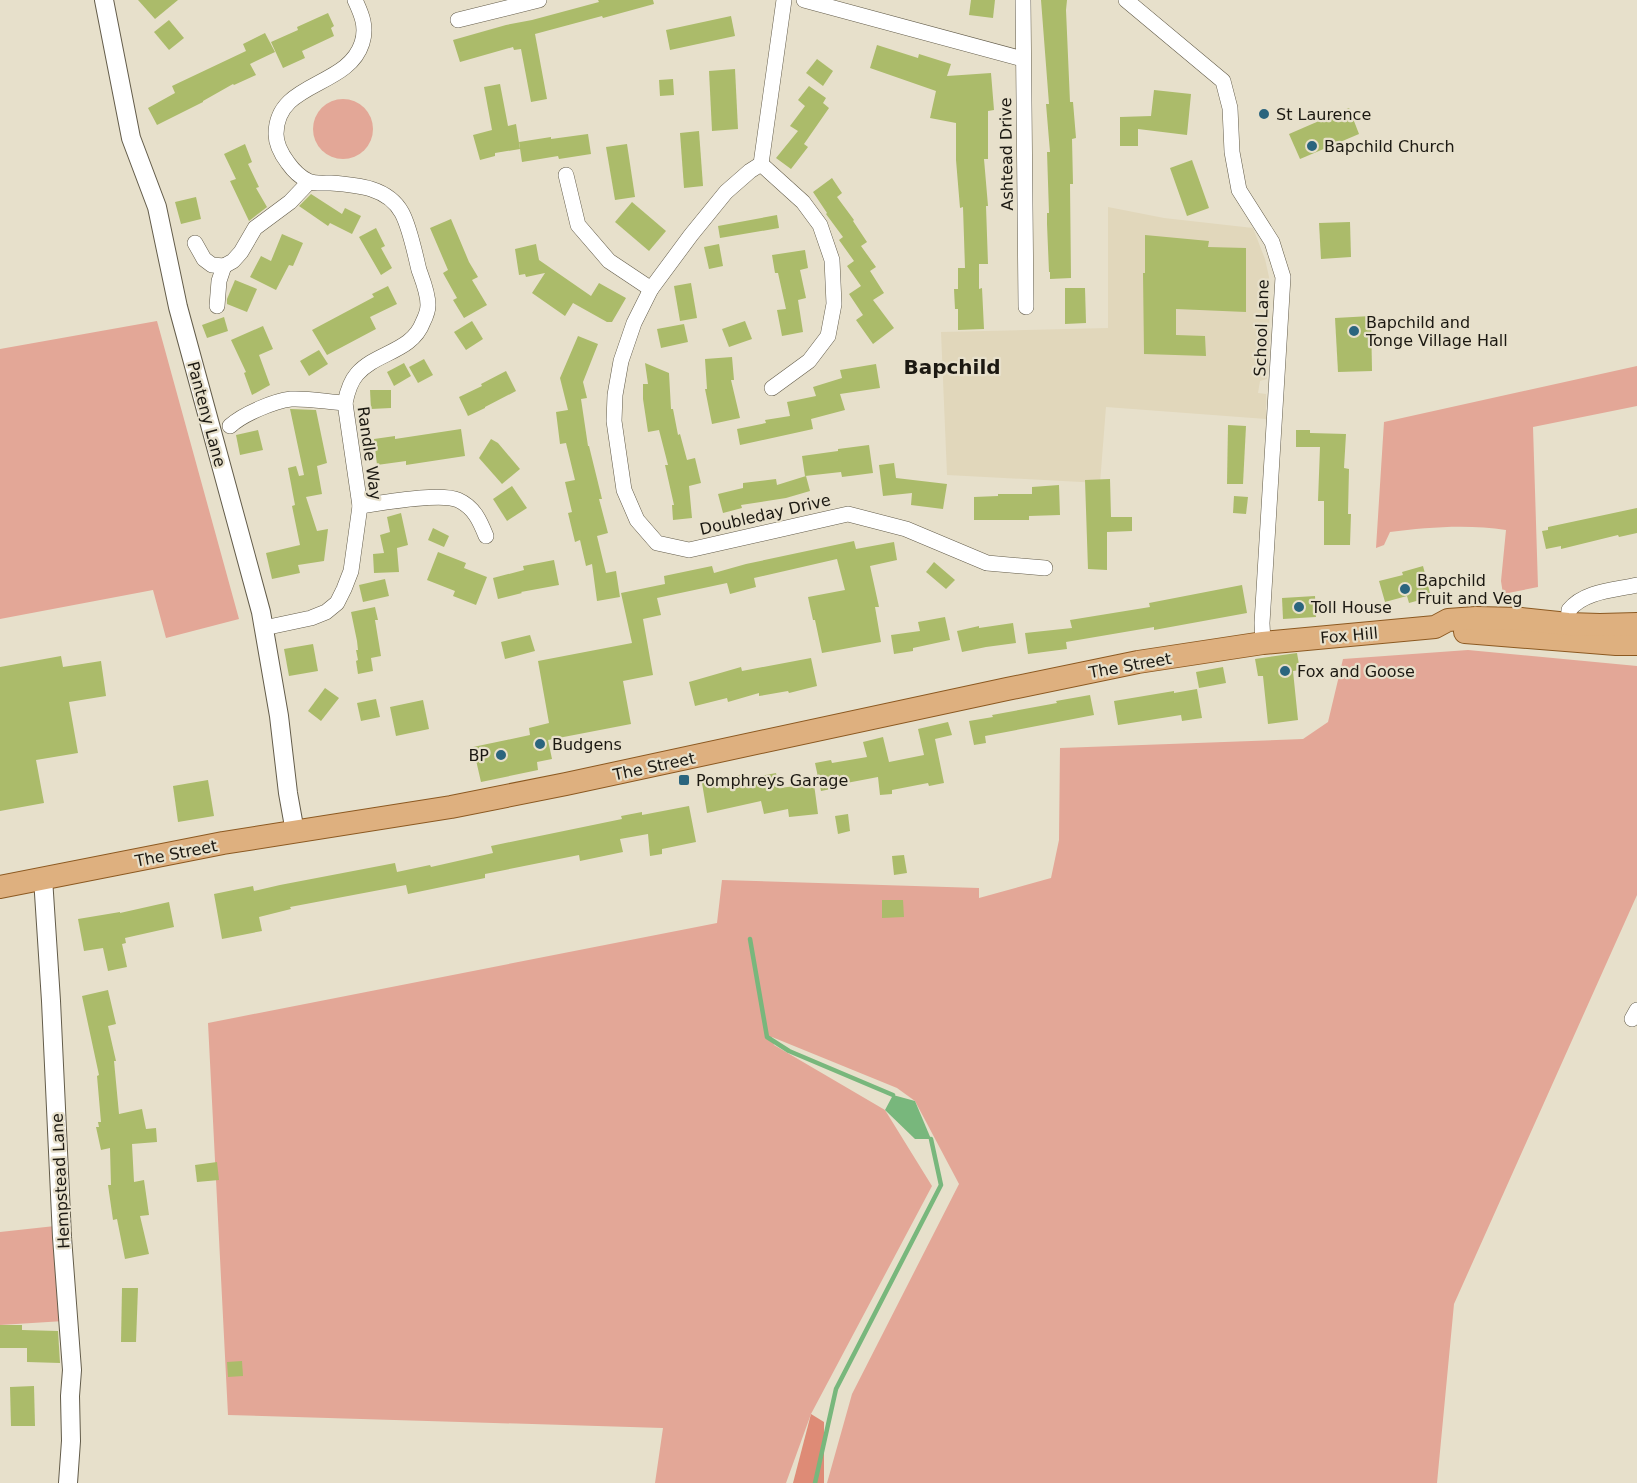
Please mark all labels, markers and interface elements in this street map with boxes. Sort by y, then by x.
street label: Ashtead Drive [996,97,1017,211]
place label: St Laurence [1276,105,1371,124]
marker: St Laurence [1257,107,1271,121]
place label: Bapchild Church [1324,137,1455,156]
marker: Bapchild Church [1305,139,1319,153]
street label: School Lane [1250,279,1273,377]
place label: Bapchild and Tonge Village Hall [1365,313,1508,350]
marker: Bapchild and Tonge Village Hall [1347,324,1361,338]
district label: Bapchild [903,355,1001,379]
street label: Panteny Lane [183,359,230,469]
street label: Randle Way [354,405,385,501]
street label: Doubleday Drive [698,490,832,539]
place label: Bapchild Fruit and Veg [1417,571,1522,608]
marker: Bapchild Fruit and Veg [1398,582,1412,596]
place label: Toll House [1310,598,1392,617]
marker: Toll House [1292,600,1306,614]
street label: Fox Hill [1319,624,1379,647]
street label: The Street [1086,649,1173,682]
place label: Fox and Goose [1297,662,1415,681]
marker: Fox and Goose [1278,664,1292,678]
place label: Budgens [552,735,622,754]
marker: Budgens [533,737,547,751]
place label: BP [468,746,489,765]
marker: BP [494,748,508,762]
street label: The Street [610,749,697,785]
place label: Pomphreys Garage [696,771,848,790]
marker: Pomphreys Garage [677,773,691,787]
street label: The Street [132,836,219,871]
street label: Hempstead Lane [47,1113,74,1249]

